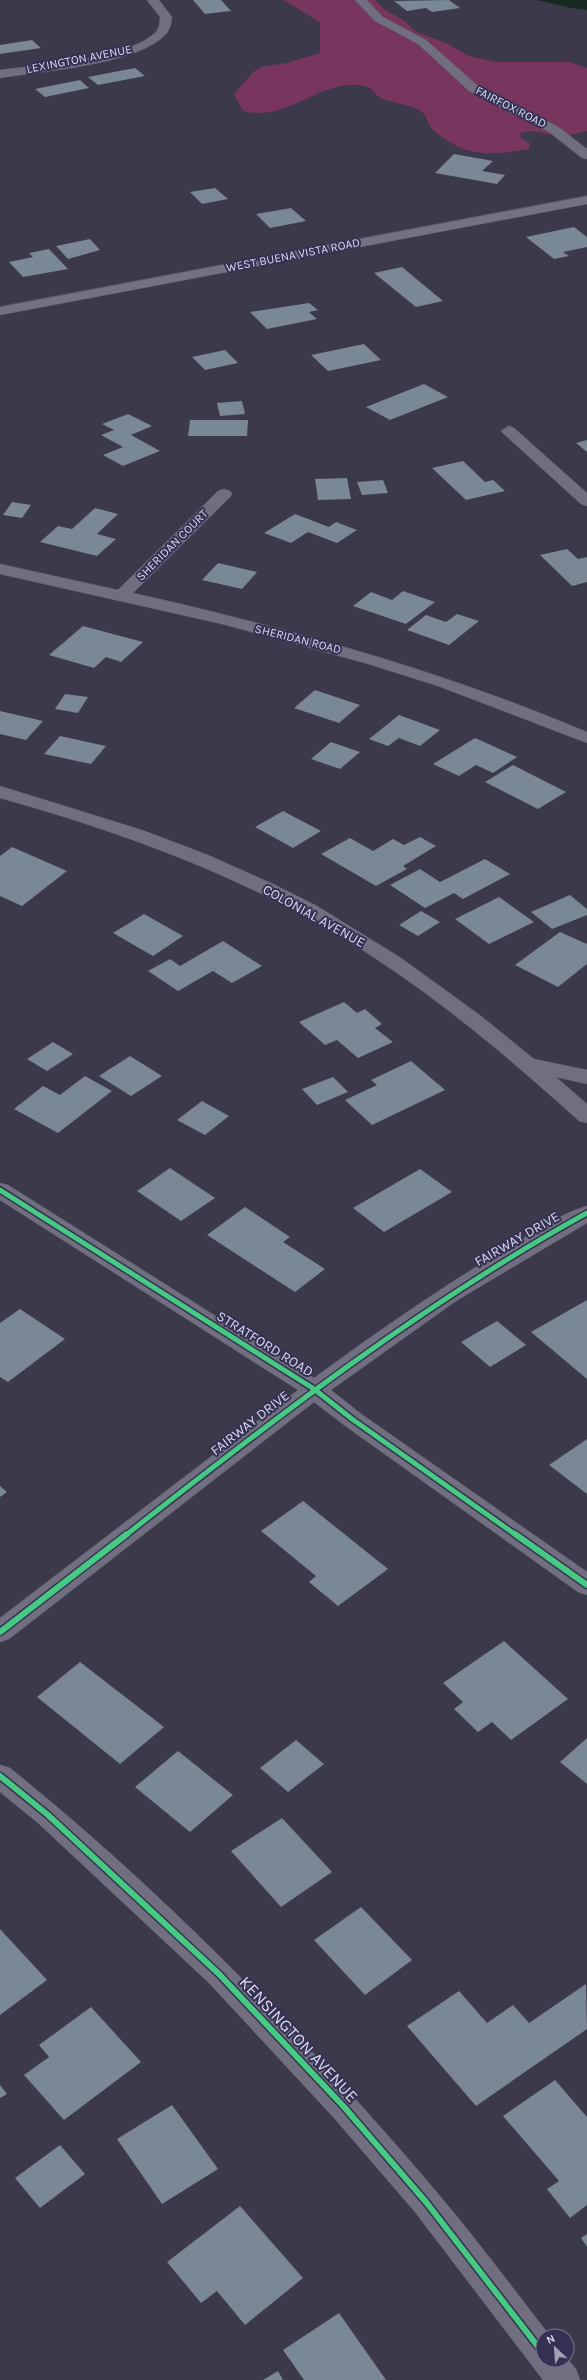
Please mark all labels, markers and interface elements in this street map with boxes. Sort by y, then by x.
street label: LEXINGTON AVENUE [25,42,133,76]
street label: FAIRFOX ROAD [473,83,549,131]
street label: WEST BUENA VISTA ROAD [225,235,361,275]
street label: SHERIDAN COURT [133,506,211,584]
street label: SHERIDAN ROAD [253,622,343,657]
street label: COLONIAL AVENUE [260,881,368,951]
street label: FAIRWAY DRIVE [471,1208,563,1270]
street label: STRATFORD ROAD [213,1307,317,1381]
street label: FAIRWAY DRIVE [207,1387,293,1459]
street label: KENSINGTON AVENUE [235,1972,363,2106]
north arrow [535,2328,575,2368]
text: N [544,2332,557,2347]

